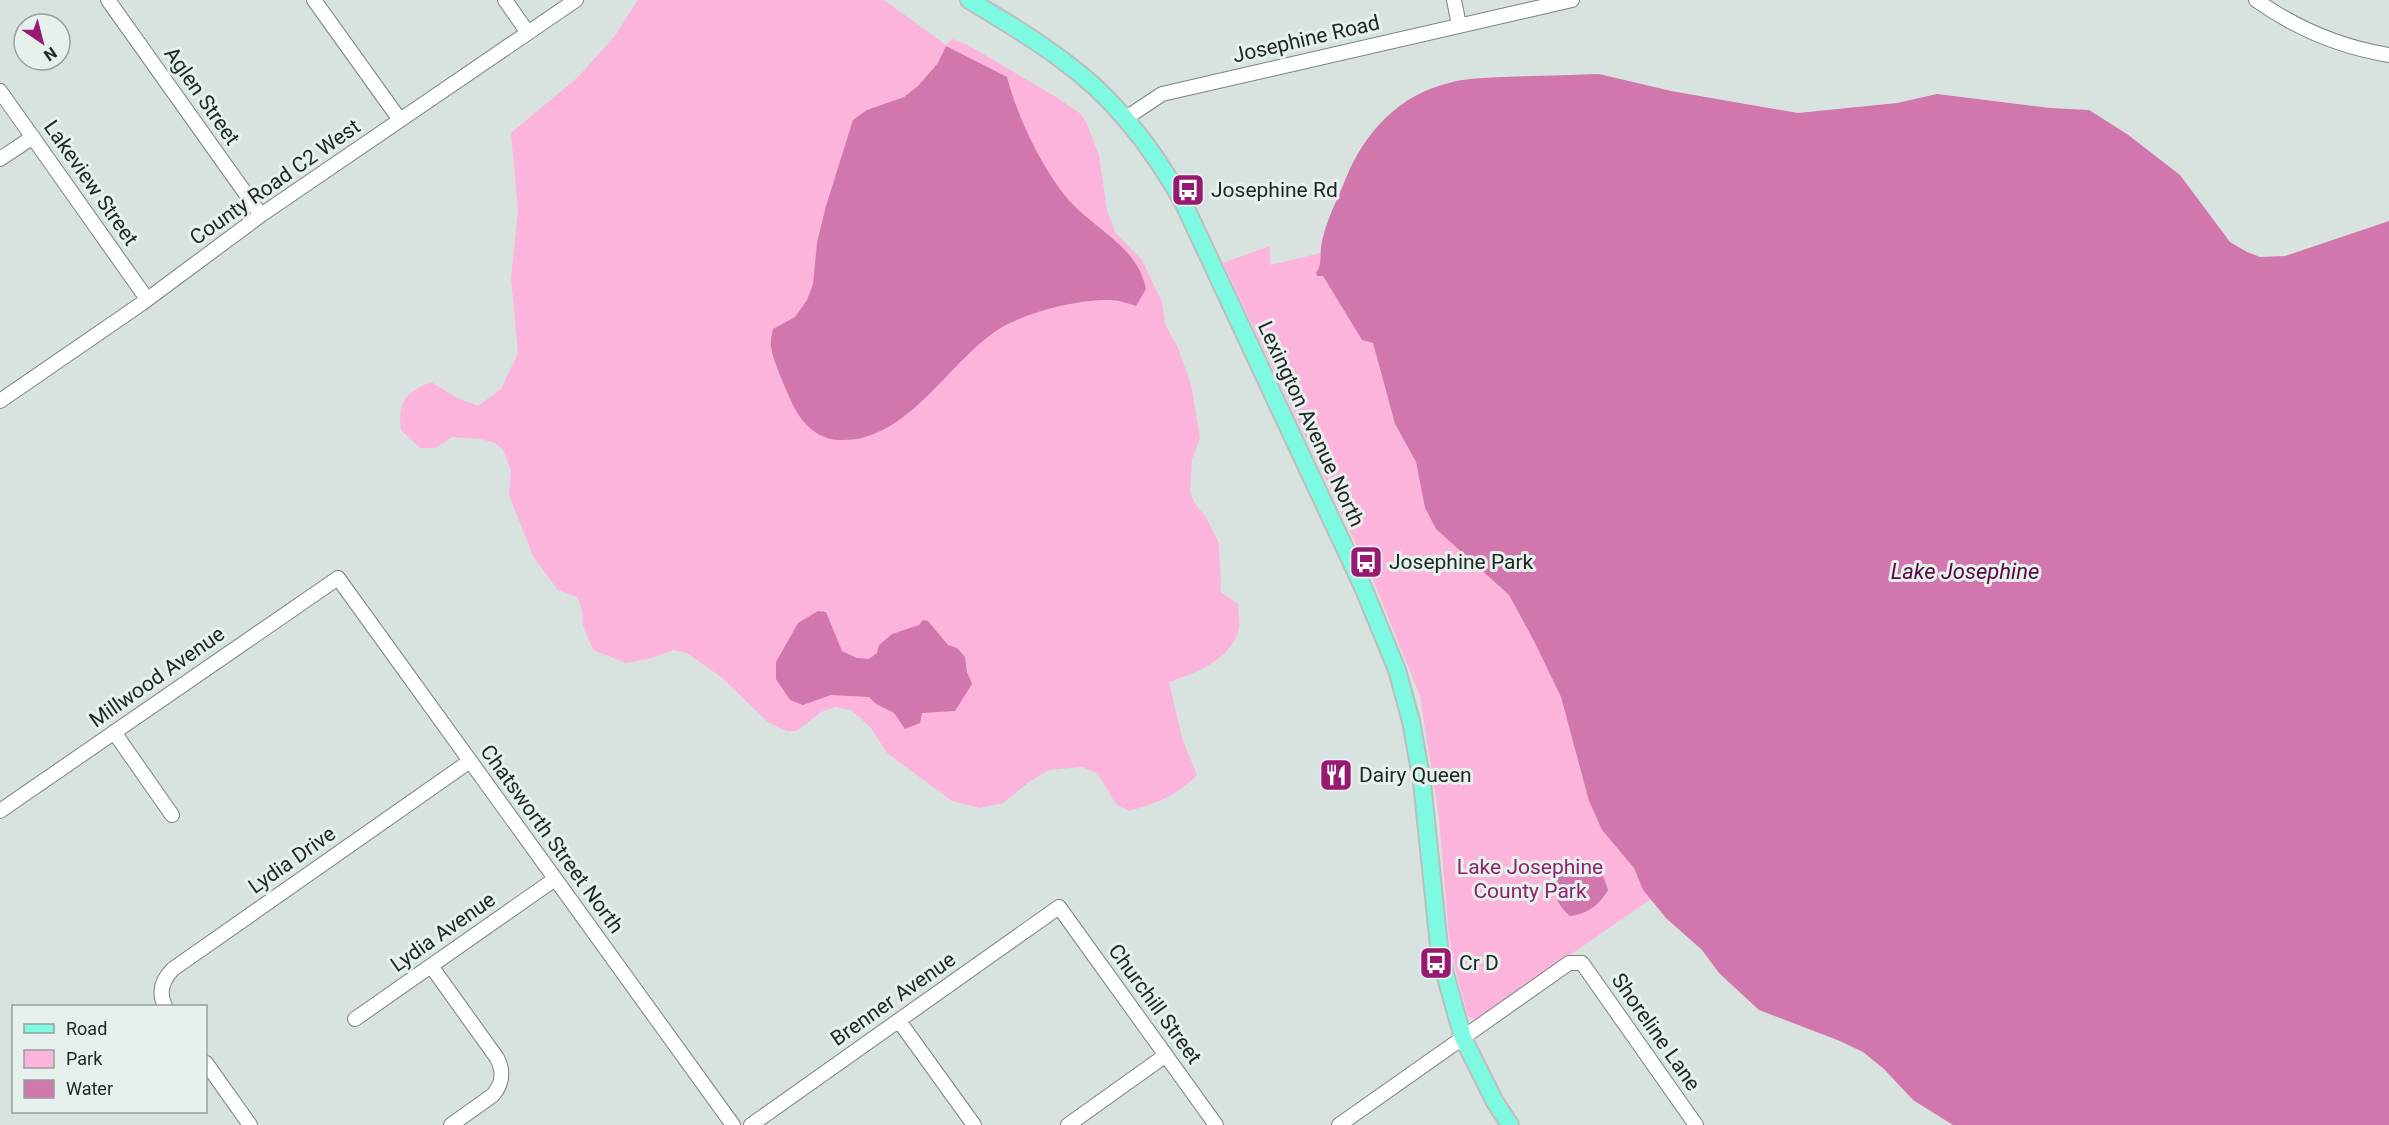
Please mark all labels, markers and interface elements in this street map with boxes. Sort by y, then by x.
street label: Josephine Road [1230,10,1382,68]
north arrow [12,12,72,72]
street label: Aglen Street [159,42,245,150]
text: N [40,43,60,65]
street label: County Road C2 West [185,114,365,250]
street label: Lakeview Street [39,116,143,250]
bus stop icon: Josephine Rd [1170,172,1206,208]
place label: Josephine Rd [1211,178,1338,202]
street label: Lexington Avenue North [1253,318,1369,530]
bus stop icon: Josephine Park [1348,544,1384,580]
place label: Josephine Park [1389,550,1534,574]
water label: Lake Josephine [1891,559,2039,584]
street label: Millwood Avenue [85,622,229,732]
street label: Chatsworth Street North [476,740,628,938]
restaurant icon: Dairy Queen [1318,757,1354,793]
place label: Dairy Queen [1359,763,1472,787]
street label: Lydia Drive [244,821,340,899]
park label: Lake Josephine County Park [1457,855,1603,903]
street label: Lydia Avenue [386,887,500,977]
street label: Churchill Street [1103,939,1207,1069]
bus stop icon: Cr D [1418,945,1454,981]
street label: Brenner Avenue [826,947,960,1051]
place label: Cr D [1459,951,1499,975]
street label: Shoreline Lane [1607,969,1705,1095]
legend [12,1005,207,1113]
text: Road [66,1018,107,1039]
text: Park [66,1048,103,1069]
text: Water [66,1078,113,1099]

